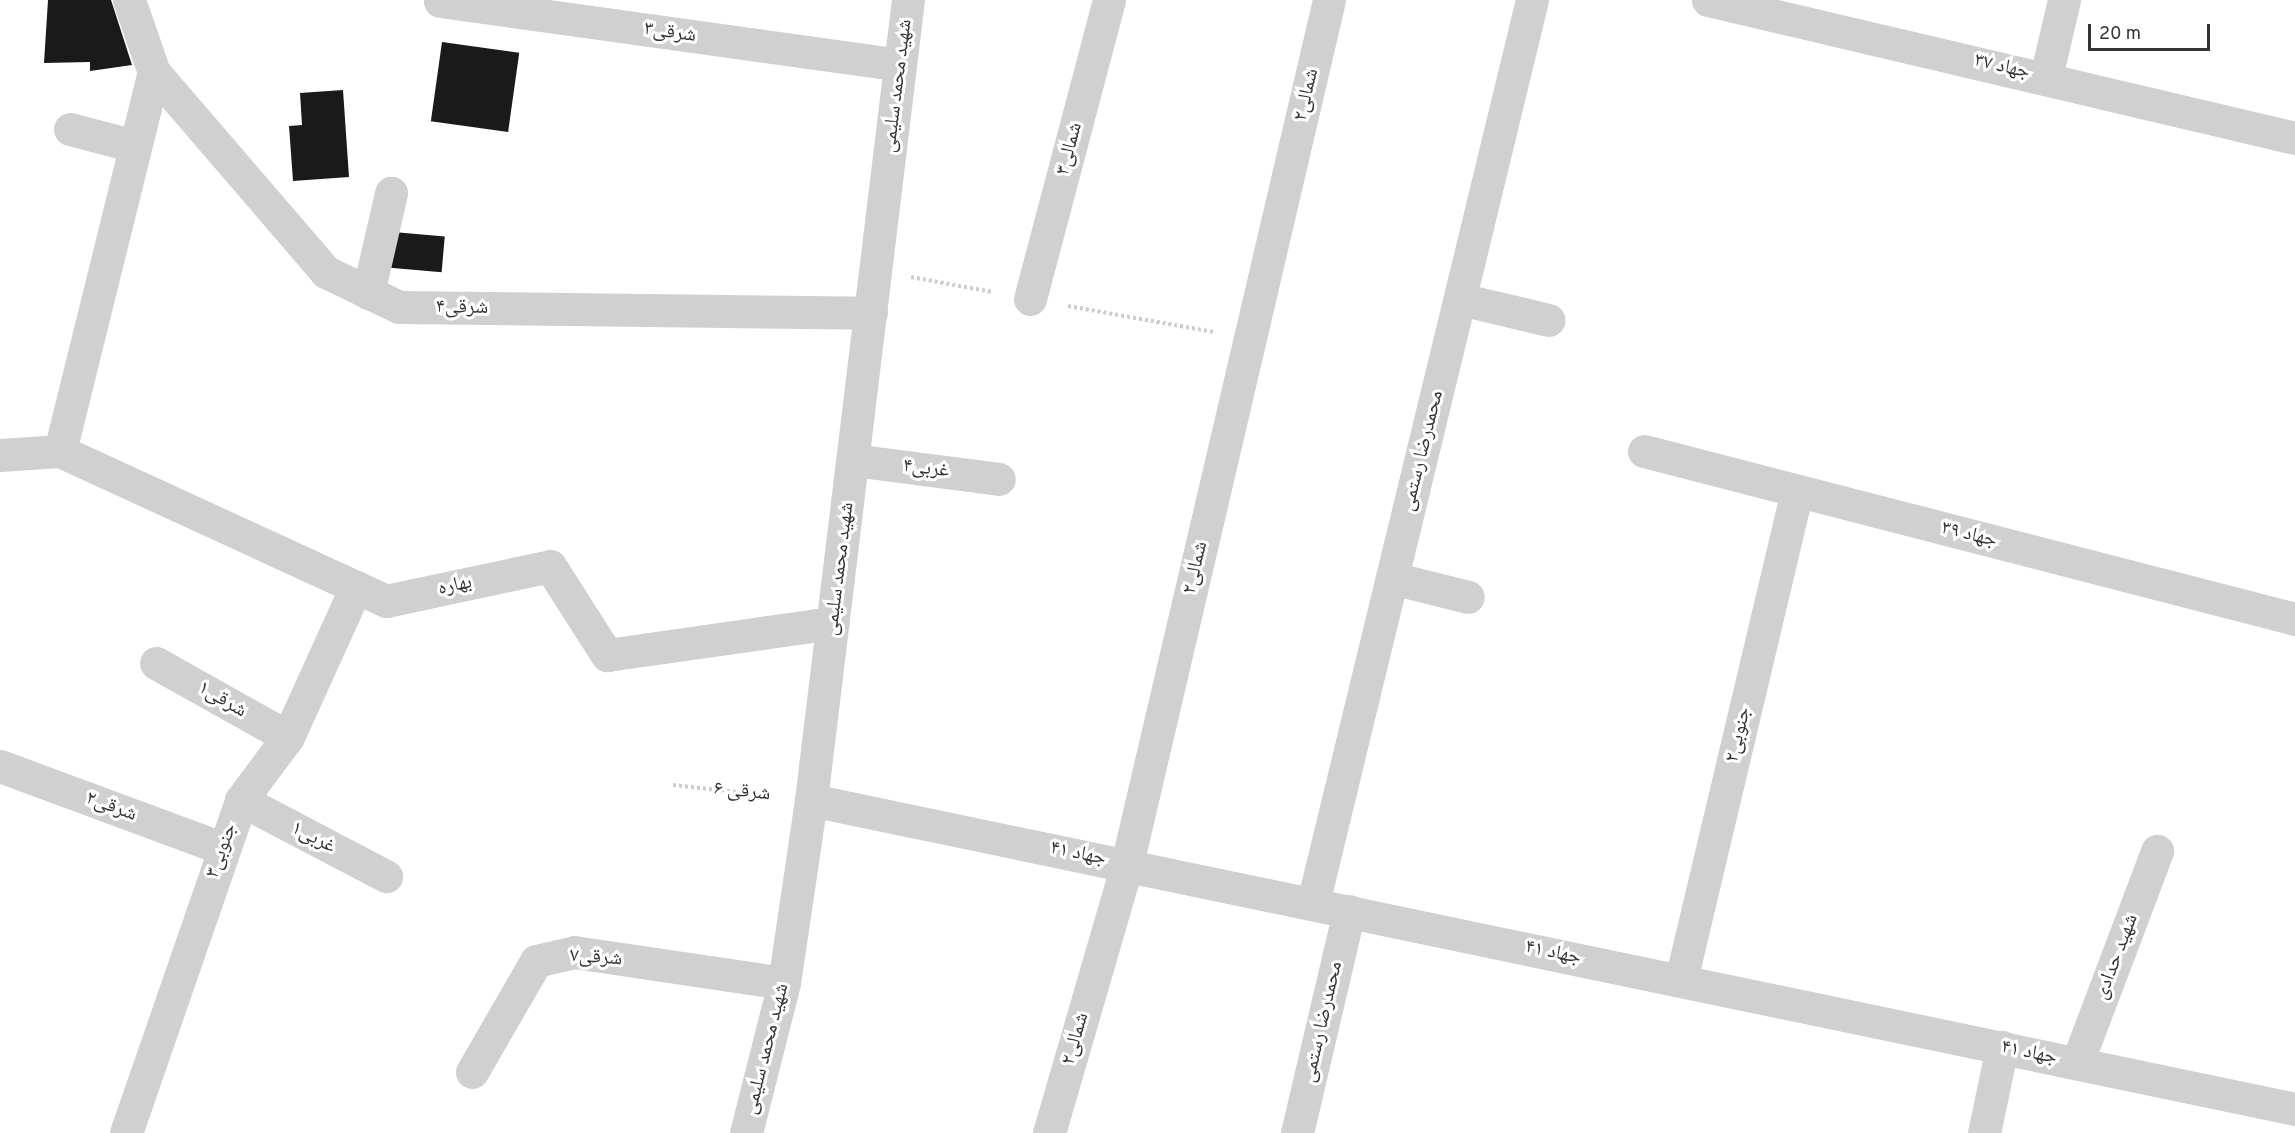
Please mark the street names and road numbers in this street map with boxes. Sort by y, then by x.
street label: شرقی۳ [642,17,698,49]
street label: شهید محمد سلیمی [878,18,918,154]
street label: جهاد ۳۷ [1972,49,2032,85]
street label: شمالی۲ [1289,66,1325,124]
street label: شمالی۳ [1051,120,1089,178]
street label: شرقی۴ [436,296,488,320]
street label: محمدرضا رستمی [1396,388,1450,514]
street label: غربی۴ [902,454,950,484]
street label: شهید محمد سلیمی [820,501,860,637]
street label: جهاد ۳۹ [1939,517,1999,553]
street label: شمالی۲ [1178,539,1214,597]
street label: بهاره [436,571,474,601]
street label: شرقی۱ [193,677,251,723]
street label: جنوبی۲ [1721,705,1757,765]
street label: شرقی ۶ [712,777,772,807]
street label: شرقی۲ [82,787,140,827]
street label: غربی۱ [287,817,339,859]
street label: جنوبی۳ [201,821,243,881]
street label: جهاد ۴۱ [1048,836,1108,872]
street label: شهید حدادی [2090,911,2144,1003]
street label: جهاد ۴۱ [1523,935,1583,971]
street label: شرقی۷ [569,944,623,972]
street label: محمدرضا رستمی [1297,959,1349,1085]
street label: شهید محمد سلیمی [739,981,795,1117]
street label: شمالی۲ [1057,1010,1095,1068]
street label: جهاد ۴۱ [1999,1035,2059,1071]

